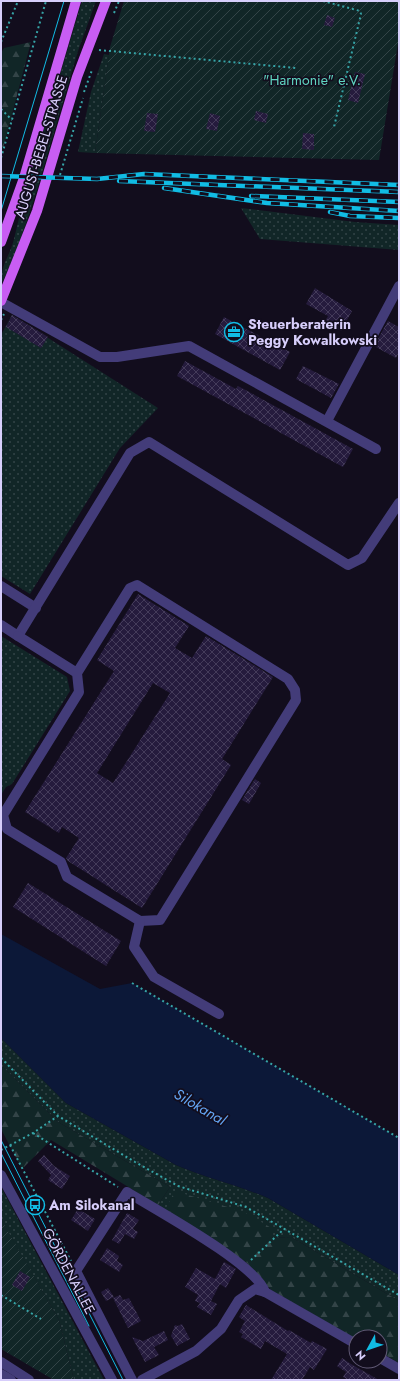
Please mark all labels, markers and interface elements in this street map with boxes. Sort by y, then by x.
park label: "Harmonie" e.V. [263,70,361,90]
street label: AUGUST-BEBEL-STRASSE [10,73,72,221]
place label: Steuerberaterin Peggy Kowalkowski [248,314,377,350]
office icon: Steuerberaterin Peggy Kowalkowski [223,321,245,343]
water label: Silokanal [170,1083,231,1131]
bus stop icon: Am Silokanal [24,1194,46,1216]
place label: Am Silokanal [48,1195,135,1215]
street label: GÖRDENALLEE [38,1224,100,1318]
north arrow [348,1329,388,1369]
text: N [351,1347,369,1364]

